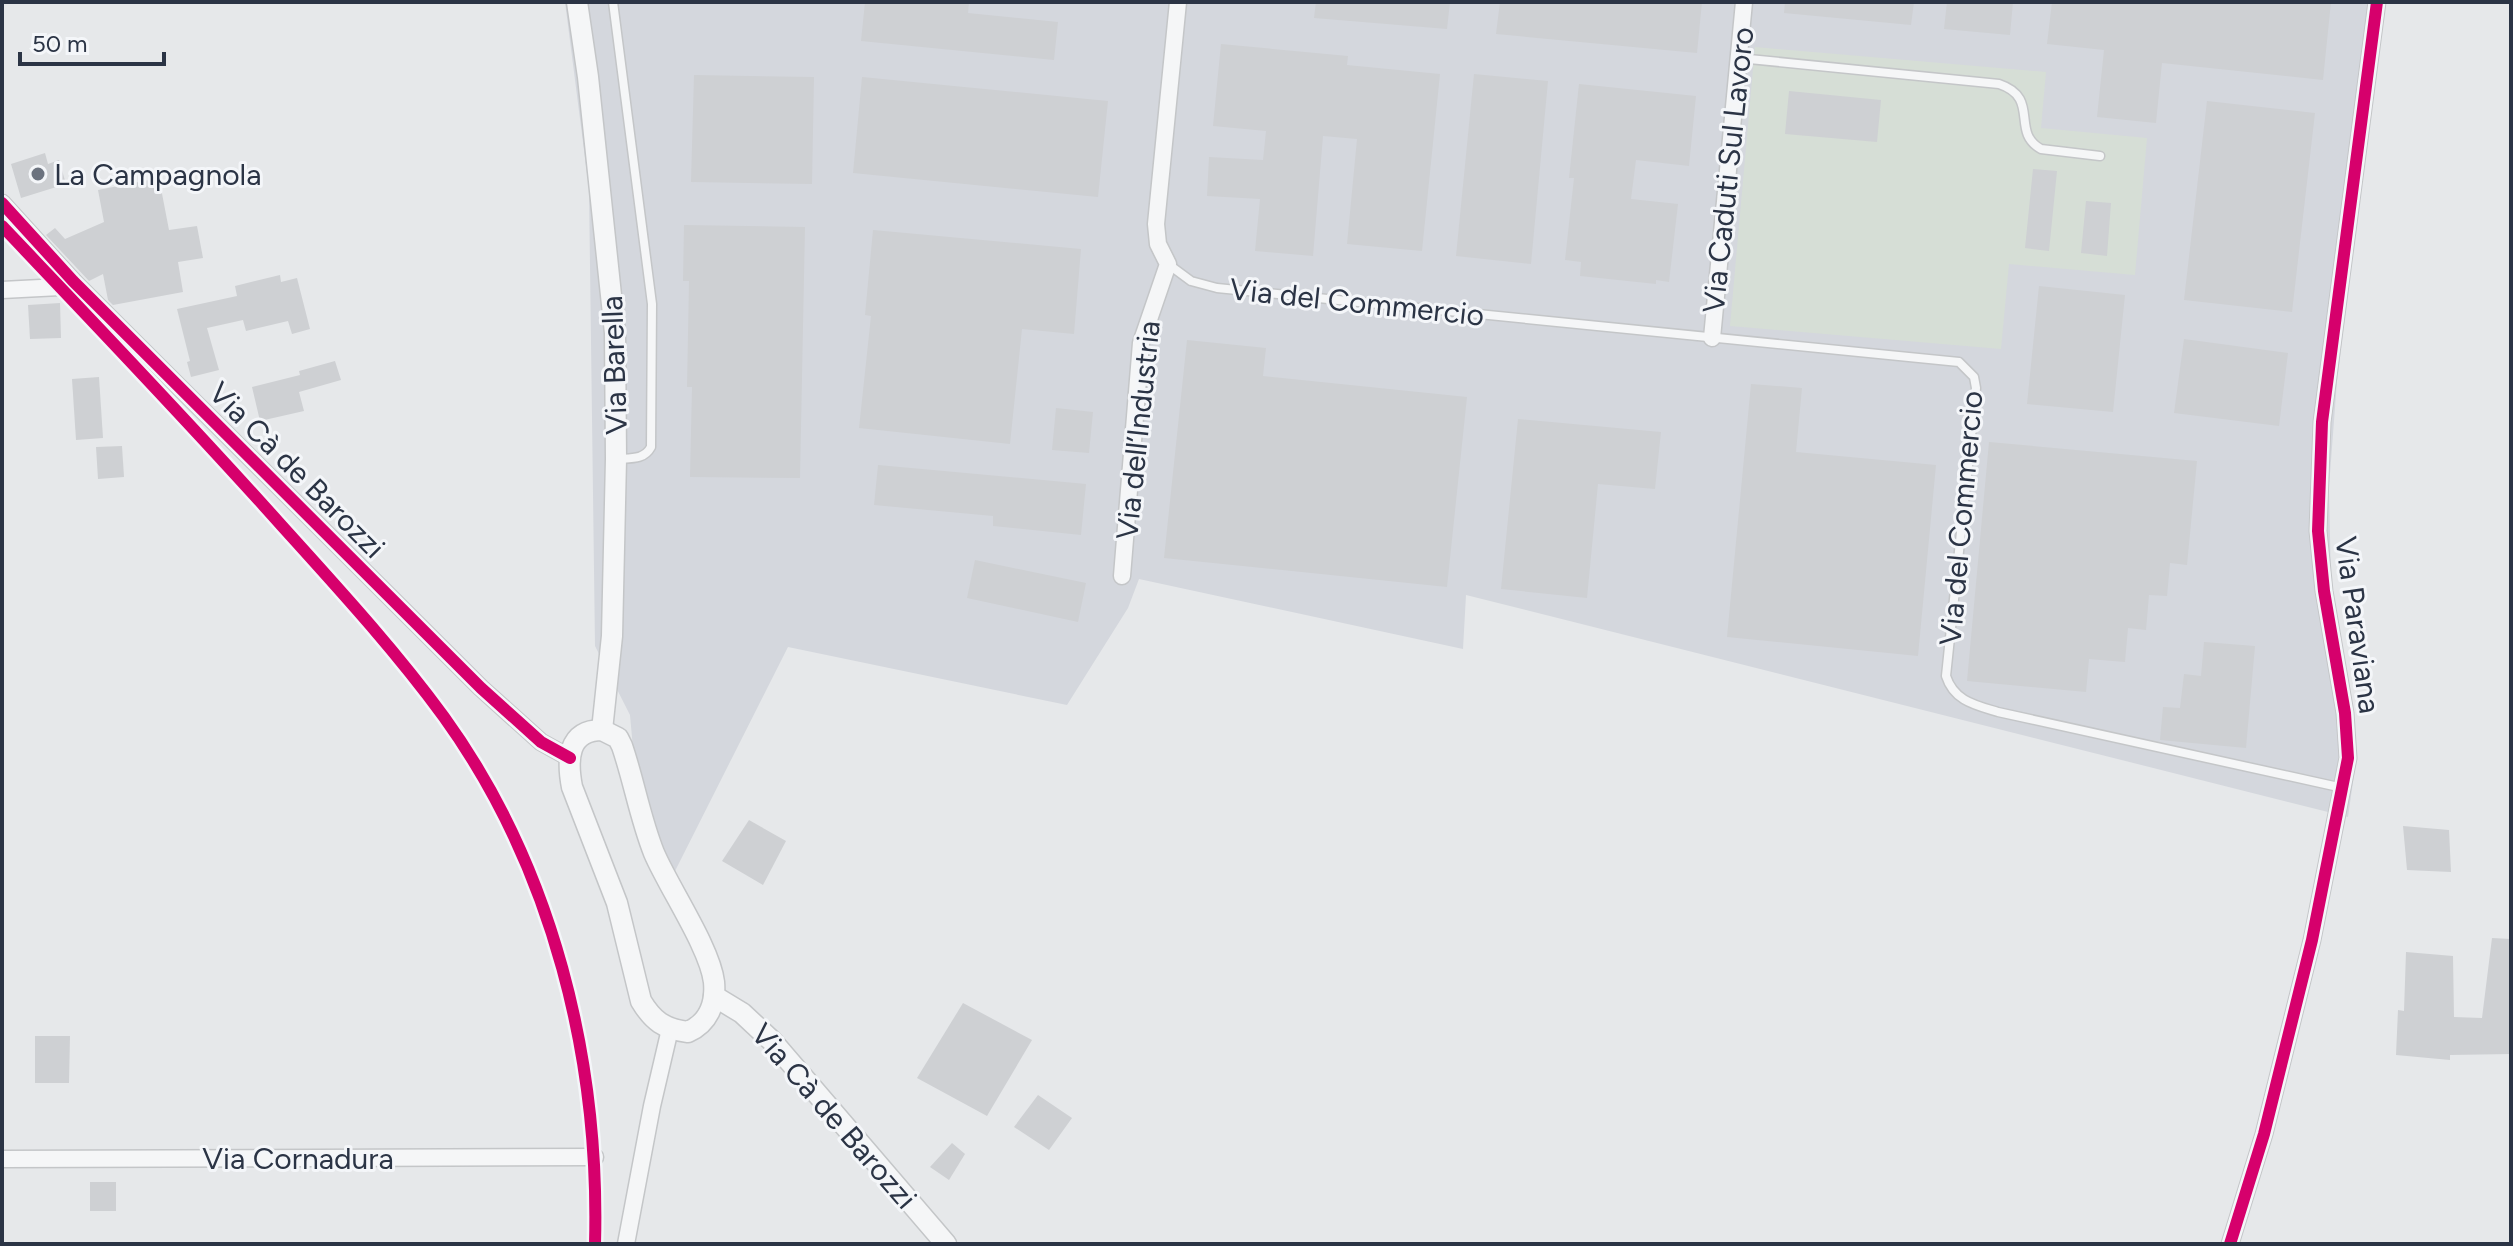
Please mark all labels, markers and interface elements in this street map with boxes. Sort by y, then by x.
scale bar [20,16,164,66]
street label: Via Caduti Sul Lavoro [1695,25,1761,315]
text: 50 m [32,29,88,58]
place label: La Campagnola [54,156,261,193]
marker: La Campagnola [29,165,47,183]
street label: Via del Commercio [1228,270,1486,334]
street label: Via Barella [593,295,635,435]
street label: Via dell’Industria [1108,319,1168,541]
street label: Via Cà de Barozzi [201,374,393,566]
street label: Via del Commercio [1931,389,1991,647]
street label: Via Paraviana [2327,534,2389,716]
street label: Via Cà de Barozzi [743,1016,925,1216]
street label: Via Cornadura [202,1140,394,1177]

